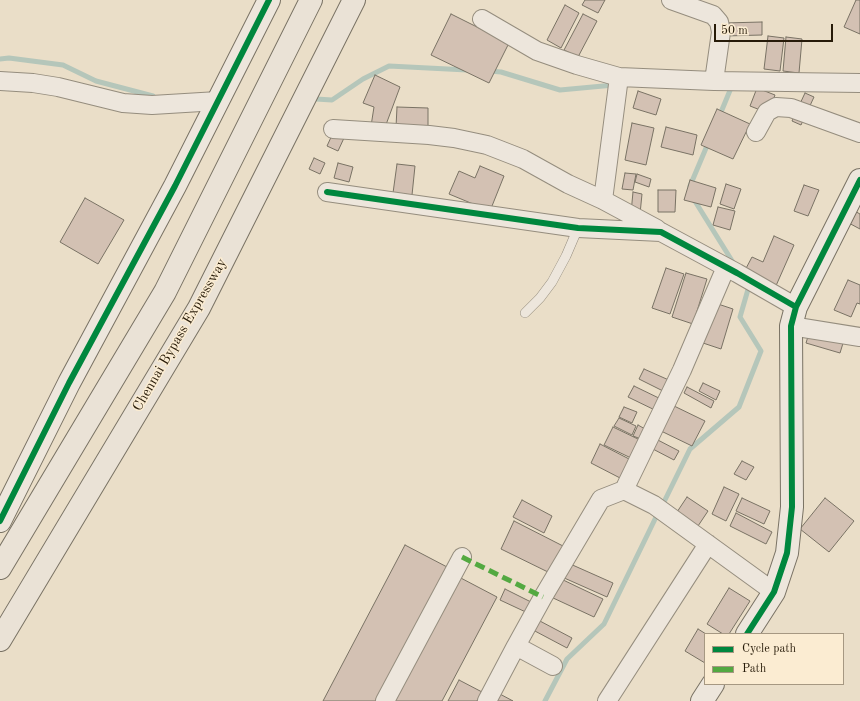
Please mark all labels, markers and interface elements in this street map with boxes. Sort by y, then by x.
scale bar [716,16,835,42]
text: 50 m [721,25,748,37]
street label: Chennai Bypass Expressway [129,256,231,414]
legend [704,633,844,685]
text: Cycle path [742,643,796,655]
text: Path [742,663,766,675]

